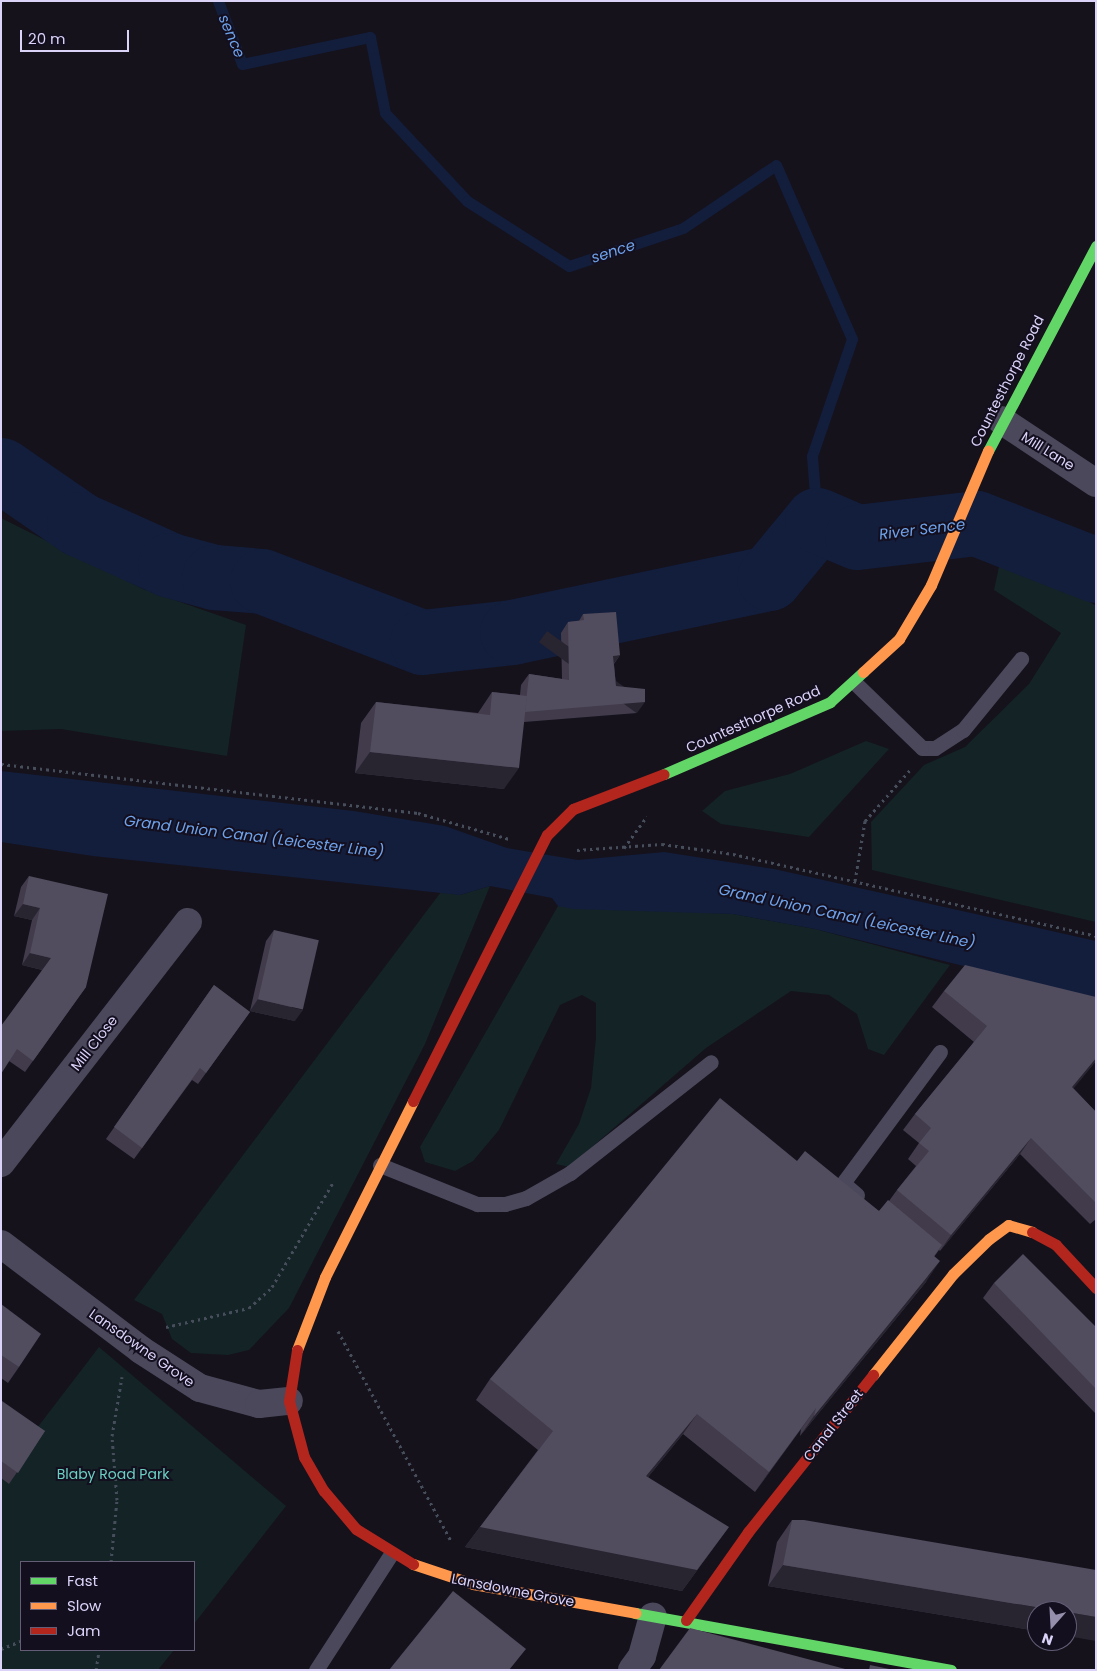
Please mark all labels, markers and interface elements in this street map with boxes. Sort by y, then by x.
water label: sence [215,12,249,60]
scale bar [22,20,131,52]
text: 20 m [28,28,66,49]
water label: sence [589,235,637,267]
street label: Countesthorpe Road [967,312,1047,450]
street label: Mill Lane [1018,428,1078,474]
water label: River Sence [878,515,966,543]
street label: Countesthorpe Road [683,682,823,756]
water label: Grand Union Canal (Leicester Line) [123,811,385,861]
water label: Grand Union Canal (Leicester Line) [717,880,977,952]
street label: Mill Close [67,1012,121,1074]
street label: Lansdowne Grove [86,1305,198,1391]
street label: Canal Street [800,1386,866,1464]
park label: Blaby Road Park [57,1466,169,1482]
legend [20,1561,195,1651]
text: Fast [67,1570,98,1591]
street label: Lansdowne Grove [450,1570,576,1610]
text: Slow [67,1595,101,1616]
north arrow [1027,1601,1077,1651]
text: Jam [67,1620,101,1641]
text: N [1039,1628,1056,1650]

